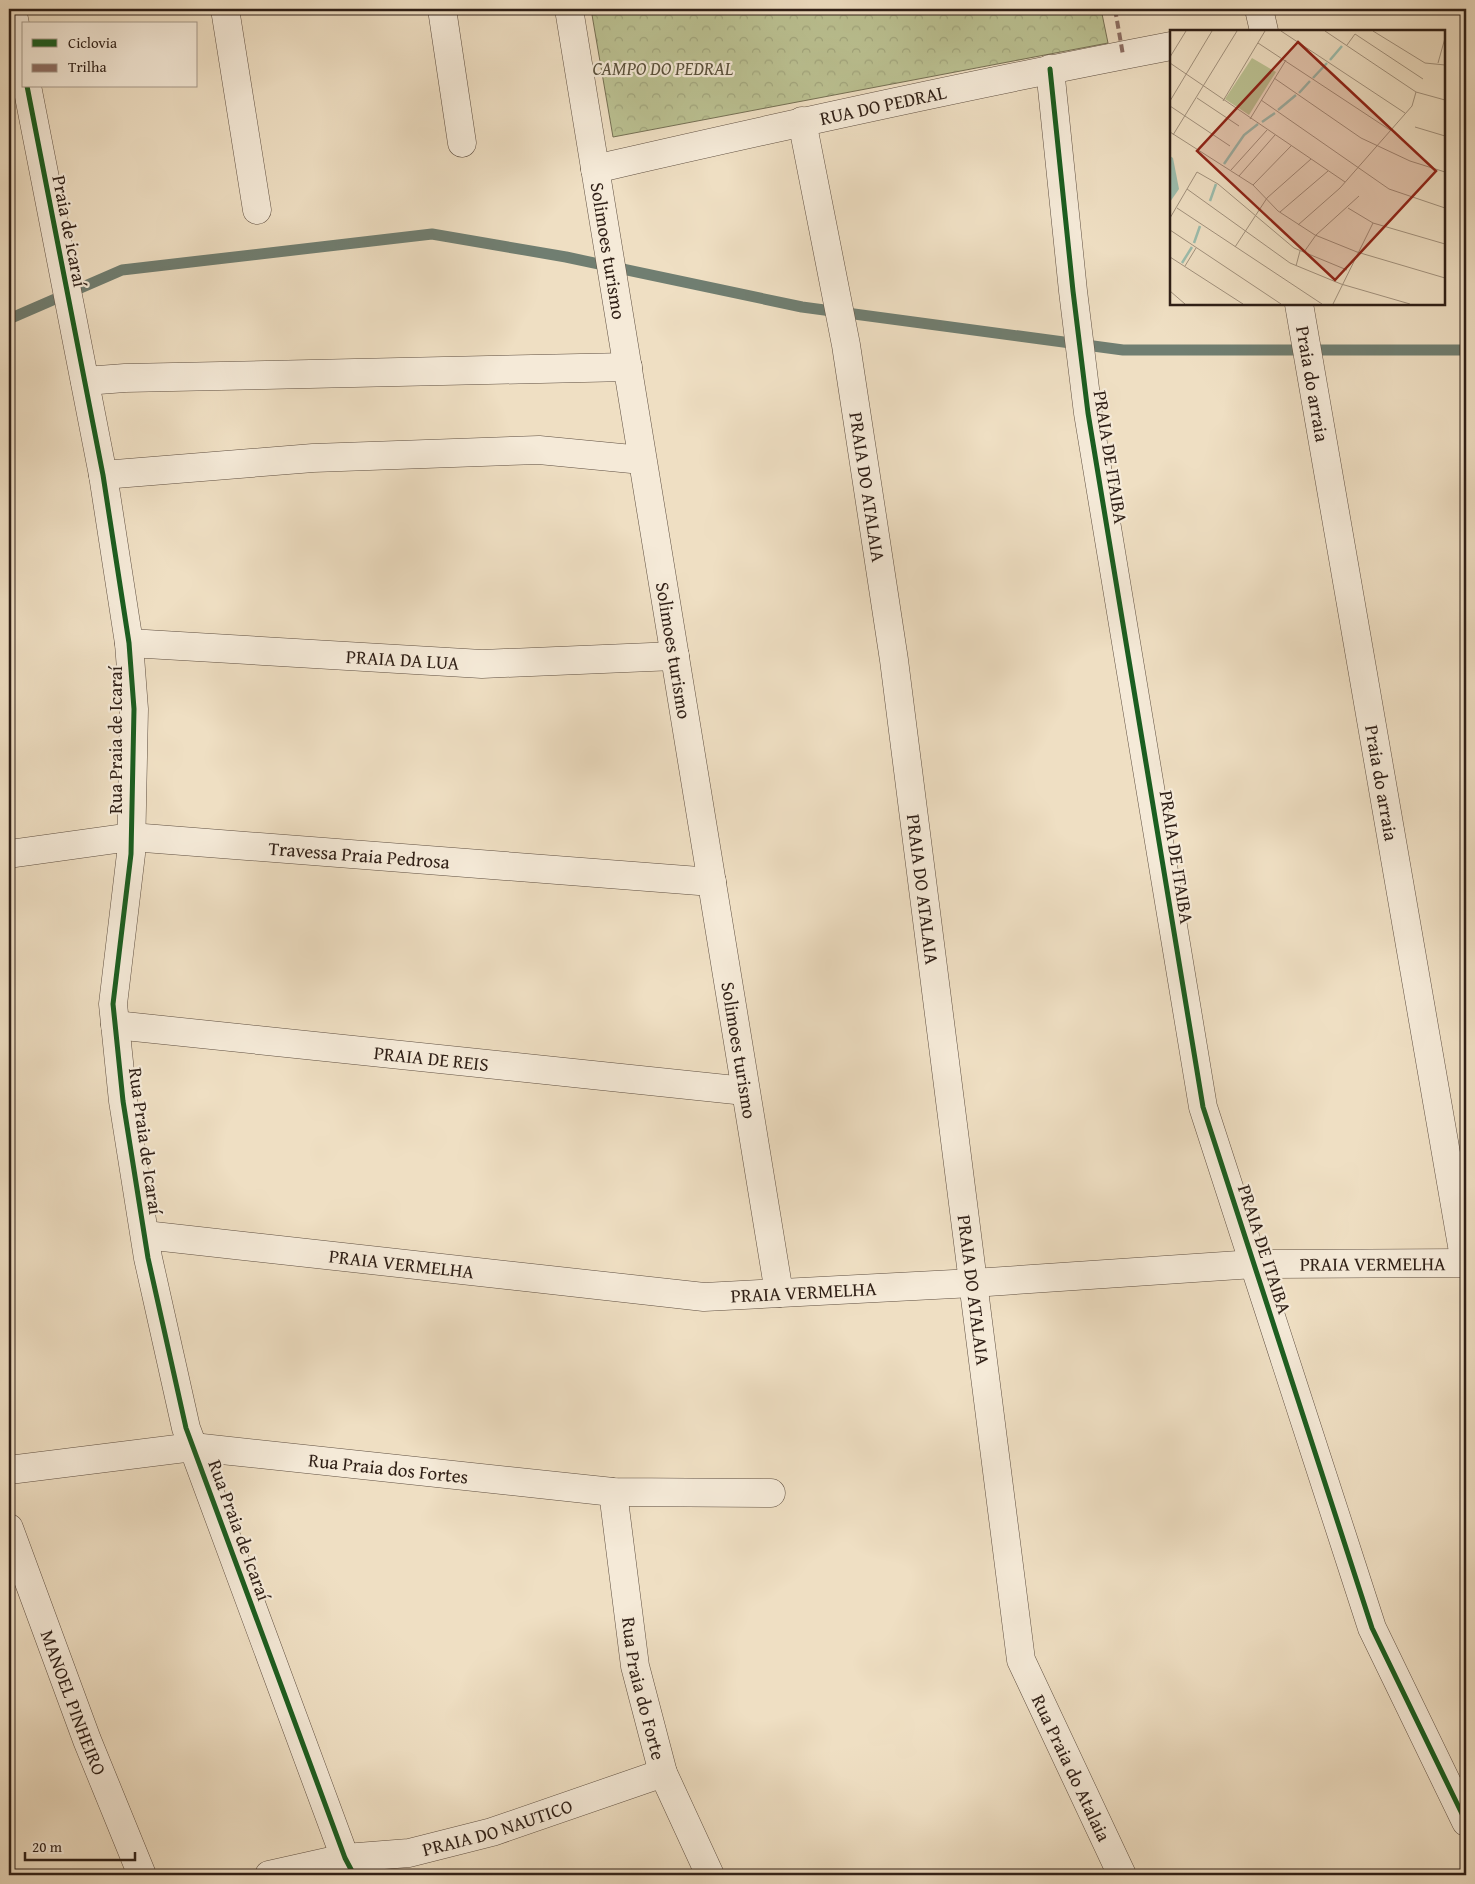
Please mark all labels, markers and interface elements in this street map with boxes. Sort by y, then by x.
legend [22,22,198,88]
inset map [1170,30,1445,305]
text: Ciclovia [68,32,117,53]
park label: CAMPO DO PEDRAL [592,54,734,82]
text: Trilha [68,56,107,77]
street label: RUA DO PEDRAL [817,78,949,132]
street label: Praia de icaraí [45,173,95,290]
street label: Solimoes turismo [584,180,634,321]
street label: Praia do arraia [1289,324,1337,444]
street label: PRAIA DE ITAIBA [1087,388,1135,526]
street label: PRAIA DO ATALAIA [842,410,893,564]
street label: Solimoes turismo [649,580,699,721]
street label: PRAIA DA LUA [345,642,460,677]
street label: Rua Praia de Icaraí [101,665,129,814]
street label: Praia do arraia [1358,723,1406,843]
street label: PRAIA DE ITAIBA [1153,788,1201,926]
street label: PRAIA DO ATALAIA [900,812,947,967]
street label: Travessa Praia Pedrosa [268,834,451,876]
street label: Solimoes turismo [714,980,764,1121]
street label: PRAIA DE REIS [372,1038,490,1078]
street label: Rua Praia de Icaraí [122,1066,170,1217]
street label: PRAIA DE ITAIBA [1231,1181,1299,1318]
street label: PRAIA DO ATALAIA [951,1213,997,1367]
street label: PRAIA VERMELHA [327,1241,476,1285]
street label: PRAIA VERMELHA [1300,1249,1446,1278]
street label: PRAIA VERMELHA [730,1274,877,1310]
street label: Rua Praia dos Fortes [307,1445,470,1490]
street label: Rua Praia de Icaraí [202,1456,279,1605]
street label: Rua Praia do Forte [615,1615,673,1763]
street label: MANOEL PINHEIRO [34,1626,114,1779]
street label: Rua Praia do Atalaia [1025,1690,1118,1846]
street label: PRAIA DO NAUTICO [419,1791,576,1863]
scale bar [25,1829,135,1861]
text: 20 m [32,1836,63,1857]

